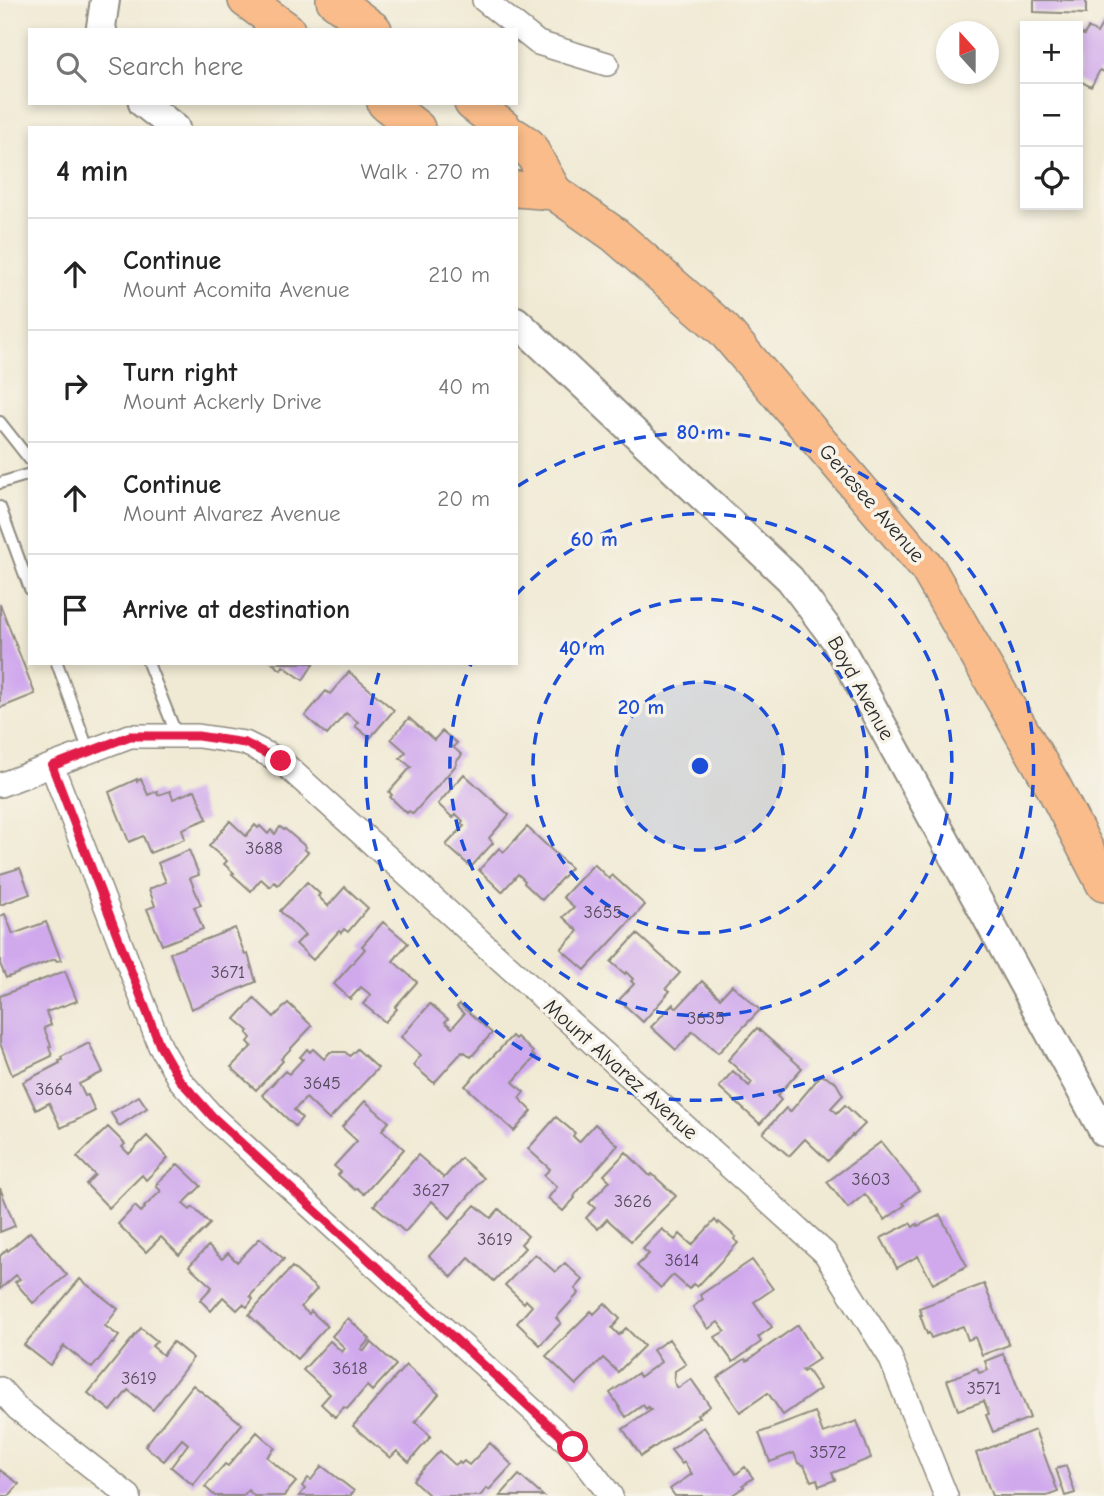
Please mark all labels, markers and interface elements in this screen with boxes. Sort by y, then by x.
north arrow [936,21,999,84]
map controls [1020,21,1083,210]
button: + [1020,21,1083,84]
search box [28,28,518,105]
icon: search [52,48,90,86]
text: Search here [108,52,243,82]
button: − [1020,84,1083,147]
button: locate [1020,147,1083,210]
text: 4 min [56,154,128,189]
text: Walk · 270 m [361,158,490,185]
text: Continue [123,246,221,276]
icon: ahead [56,255,94,293]
text: 210 m [428,261,490,288]
text: Mount Acomita Avenue [123,276,350,303]
text: Turn right [123,358,237,388]
icon: right [56,367,94,405]
text: 40 m [438,373,490,400]
text: Mount Ackerly Drive [123,388,321,415]
text: 80 m [677,420,723,444]
street label: Genesee Avenue [814,439,930,567]
text: Continue [123,470,221,500]
icon: ahead [56,479,94,517]
text: 20 m [437,485,490,512]
text: Mount Alvarez Avenue [123,500,341,527]
text: 60 m [570,527,618,551]
icon: arrive [56,591,94,629]
text: Arrive at destination [123,595,350,625]
street label: Boyd Avenue [823,632,899,744]
text: 40 m [559,636,605,660]
text: 20 m [618,695,664,719]
route end [265,745,296,776]
centre of rings [688,754,712,778]
house number: 3688 [245,838,283,859]
house number: 3655 [584,902,622,923]
house number: 3671 [211,962,245,983]
street label: Mount Alvarez Avenue [539,994,703,1144]
house number: 3635 [687,1008,725,1029]
house number: 3645 [303,1073,341,1094]
house number: 3664 [35,1079,73,1100]
house number: 3603 [852,1169,890,1190]
house number: 3627 [413,1180,450,1201]
house number: 3626 [614,1191,652,1212]
house number: 3619 [477,1229,513,1250]
house number: 3614 [665,1250,699,1271]
house number: 3618 [332,1358,368,1379]
house number: 3619 [121,1368,157,1389]
house number: 3571 [967,1378,1001,1399]
route start [557,1431,588,1462]
house number: 3572 [810,1442,846,1463]

